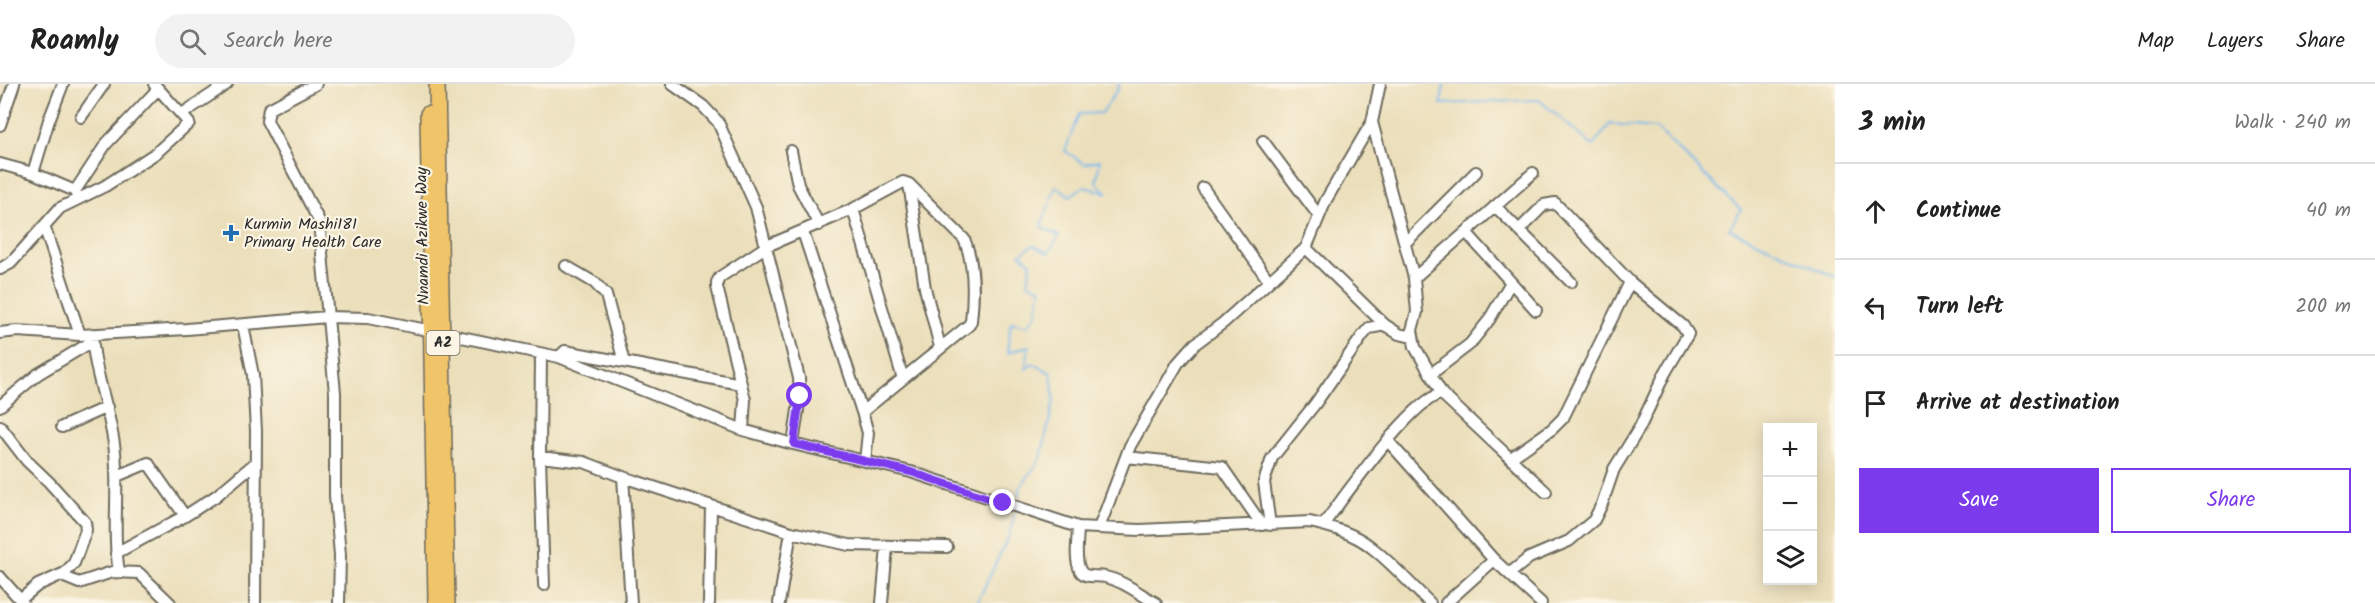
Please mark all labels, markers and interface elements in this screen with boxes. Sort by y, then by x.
search box [155,14,575,68]
text: Roamly [30,19,119,64]
text: Search here [224,24,332,59]
icon: search [176,25,209,58]
text: Map [2137,25,2174,58]
text: Layers [2207,25,2263,58]
text: Share [2296,25,2345,58]
text: 3 min [1859,102,1926,144]
text: Walk · 240 m [2234,107,2351,139]
street label: Nnamdi Azikwe Way [409,166,437,305]
text: Continue [1916,194,2001,229]
icon: ahead [1859,195,1892,228]
text: 40 m [2306,195,2351,227]
place label: Kurmin Mashi181 Primary Health Care [244,212,381,255]
marker: Kurmin Mashi181 Primary Health Care [222,224,240,242]
text: Turn left [1916,290,2003,325]
icon: left [1859,291,1892,324]
text: 200 m [2295,291,2351,323]
road number: A2 [426,331,460,355]
route start [786,382,812,408]
text: Arrive at destination [1916,386,2119,421]
icon: arrive [1859,387,1892,420]
map controls [1763,423,1817,585]
button: + [1763,423,1817,477]
button: Save [1859,468,2099,533]
button: Share [2111,468,2351,533]
button: − [1763,477,1817,531]
route end [989,489,1015,515]
button: layers [1763,531,1817,585]

